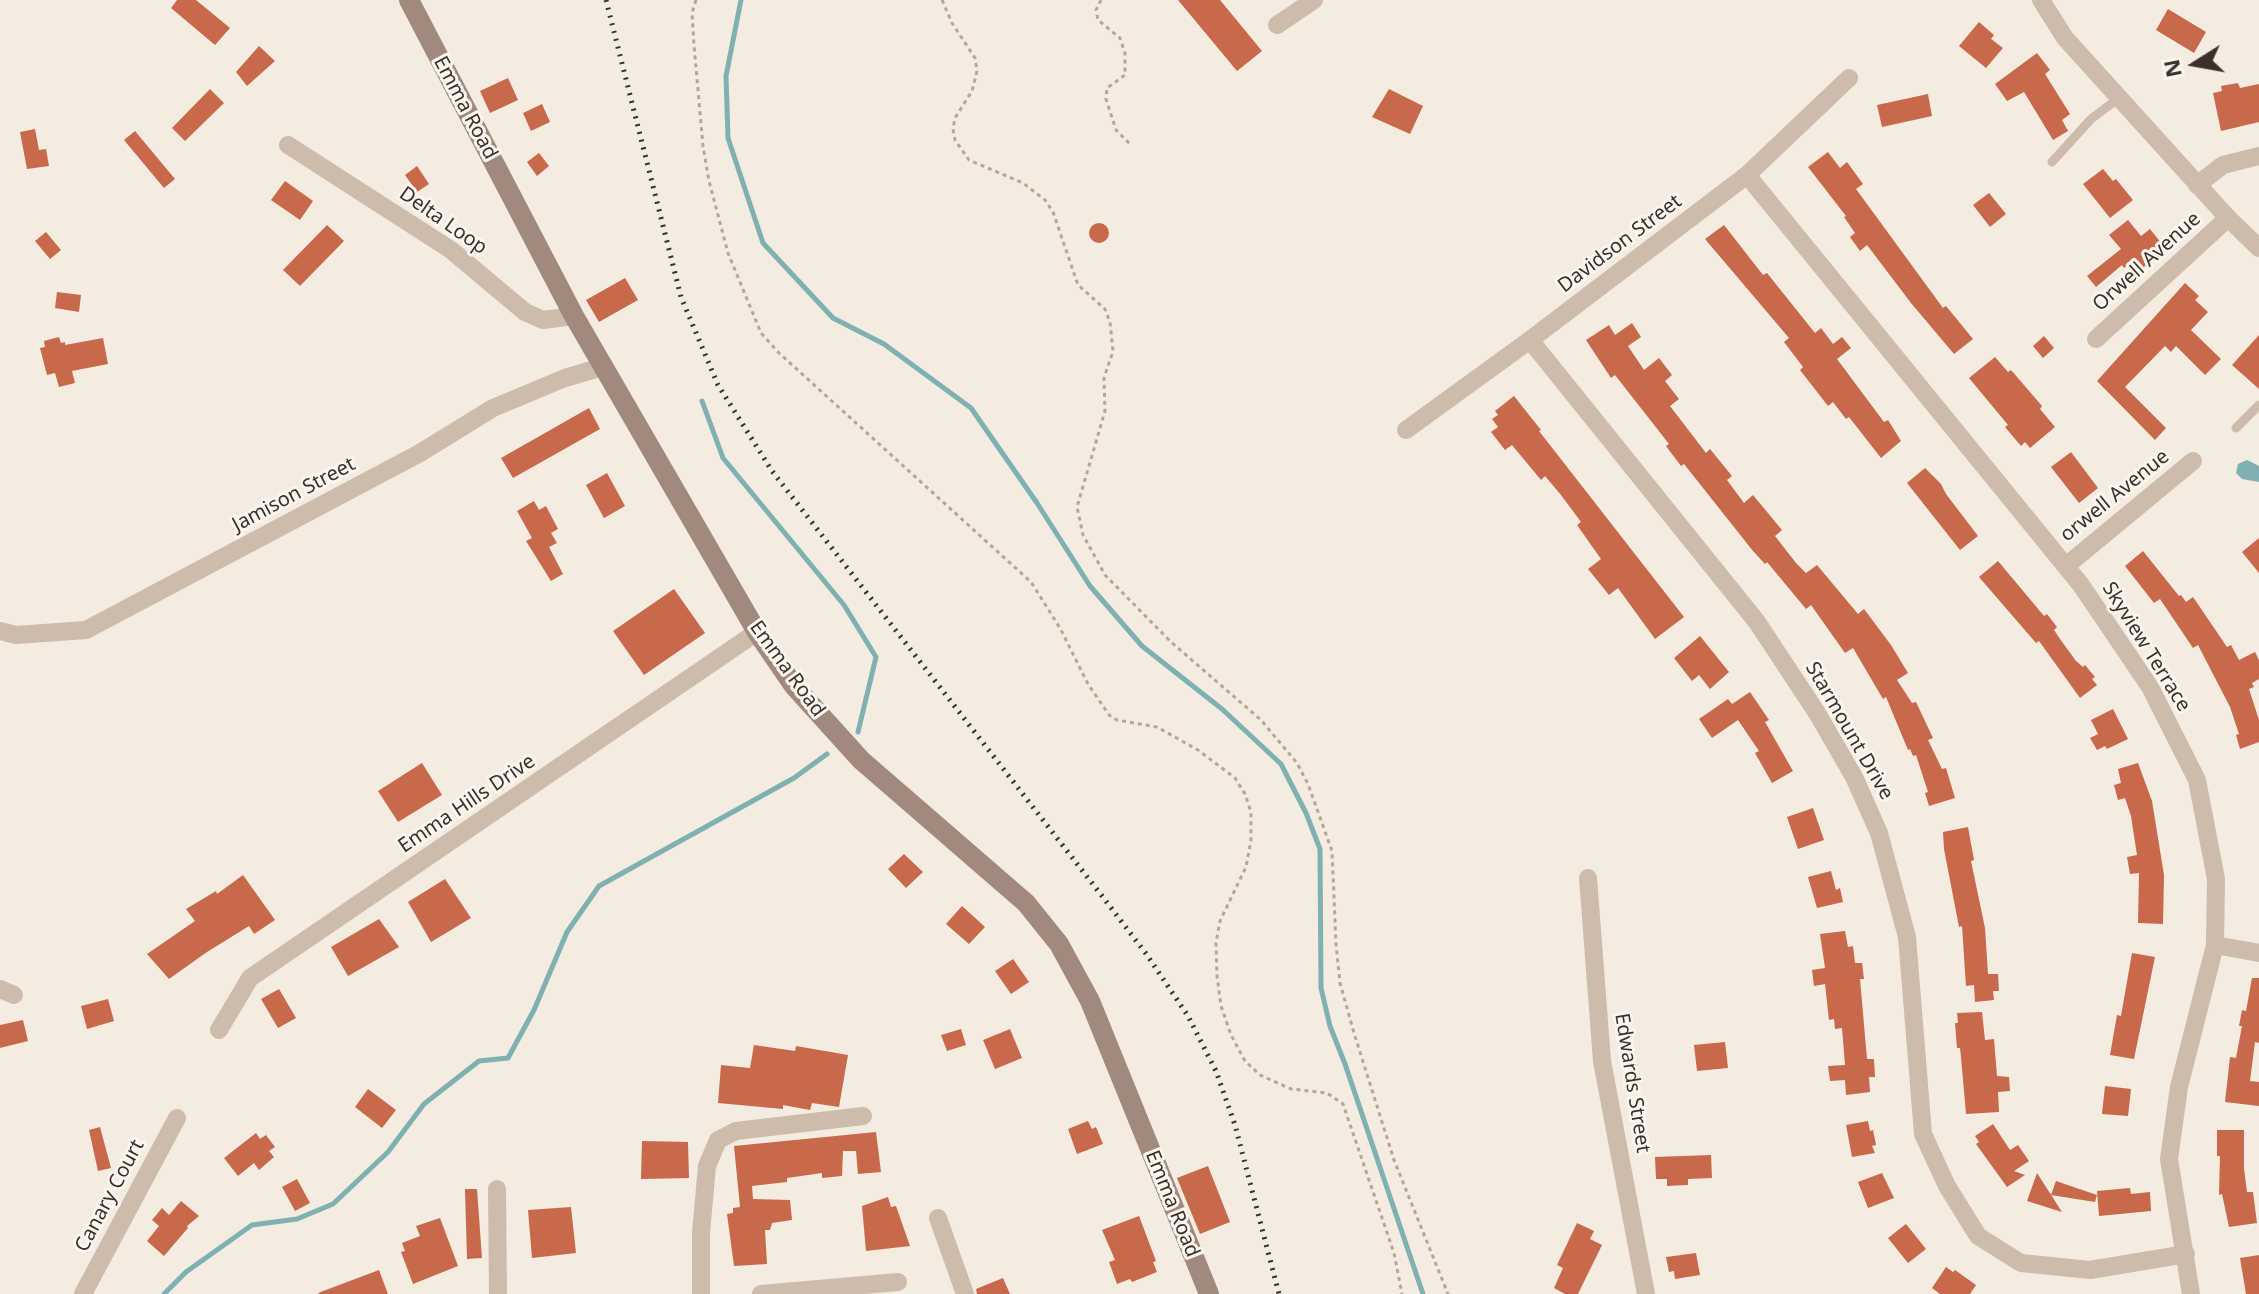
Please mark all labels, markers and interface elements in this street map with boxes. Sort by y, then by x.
north arrow [2155,24,2235,104]
street label: Emma Road [428,52,502,164]
text: N [2155,57,2188,80]
street label: Delta Loop [394,182,492,260]
street label: Davidson Street [1553,190,1687,298]
street label: Orwell Avenue [2088,207,2206,317]
street label: orwell Avenue [2056,445,2174,547]
street label: Jamison Street [228,453,360,537]
street label: Skyview Terrace [2097,578,2195,716]
street label: Emma Road [744,616,830,722]
street label: Starmount Drive [1800,658,1898,804]
street label: Emma Hills Drive [394,749,540,859]
street label: Edwards Street [1609,1011,1655,1155]
street label: Canary Court [70,1136,150,1256]
street label: Emma Road [1140,1147,1204,1261]

